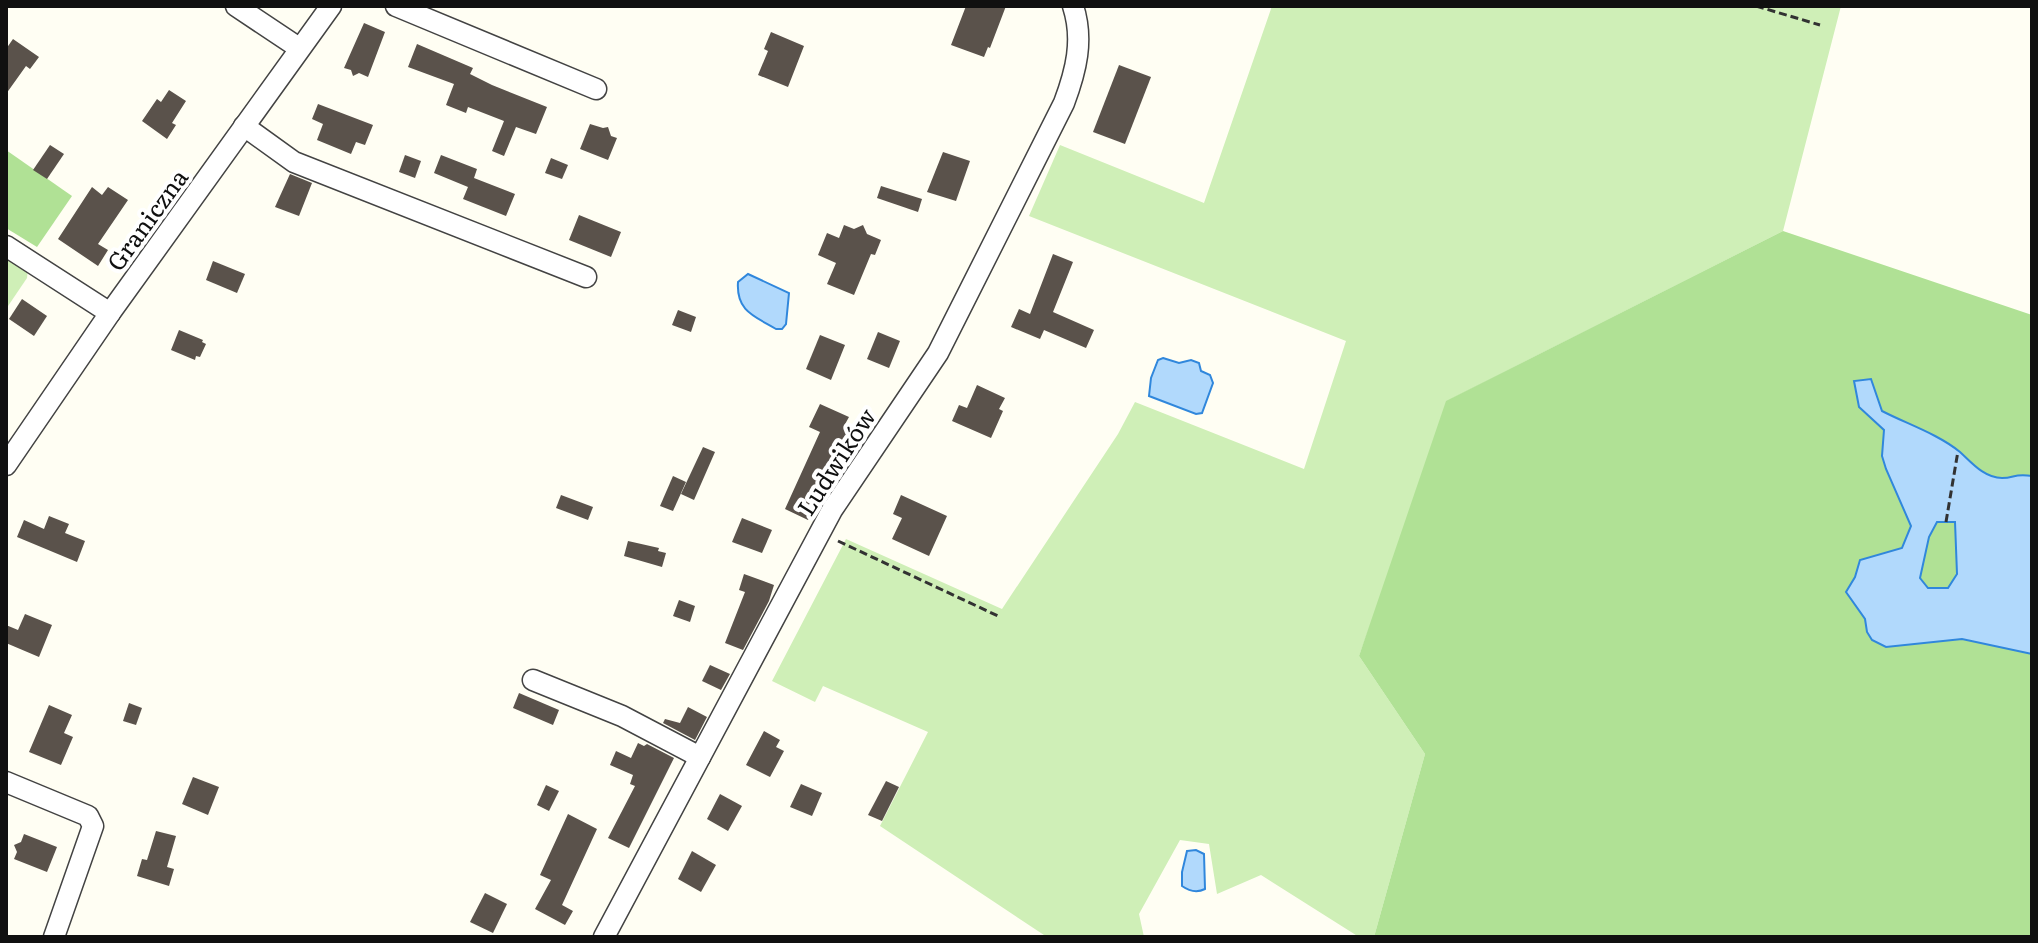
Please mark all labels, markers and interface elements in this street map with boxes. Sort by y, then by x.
street label: Graniczna [97,161,195,277]
street label: Ludwików [787,400,883,522]

